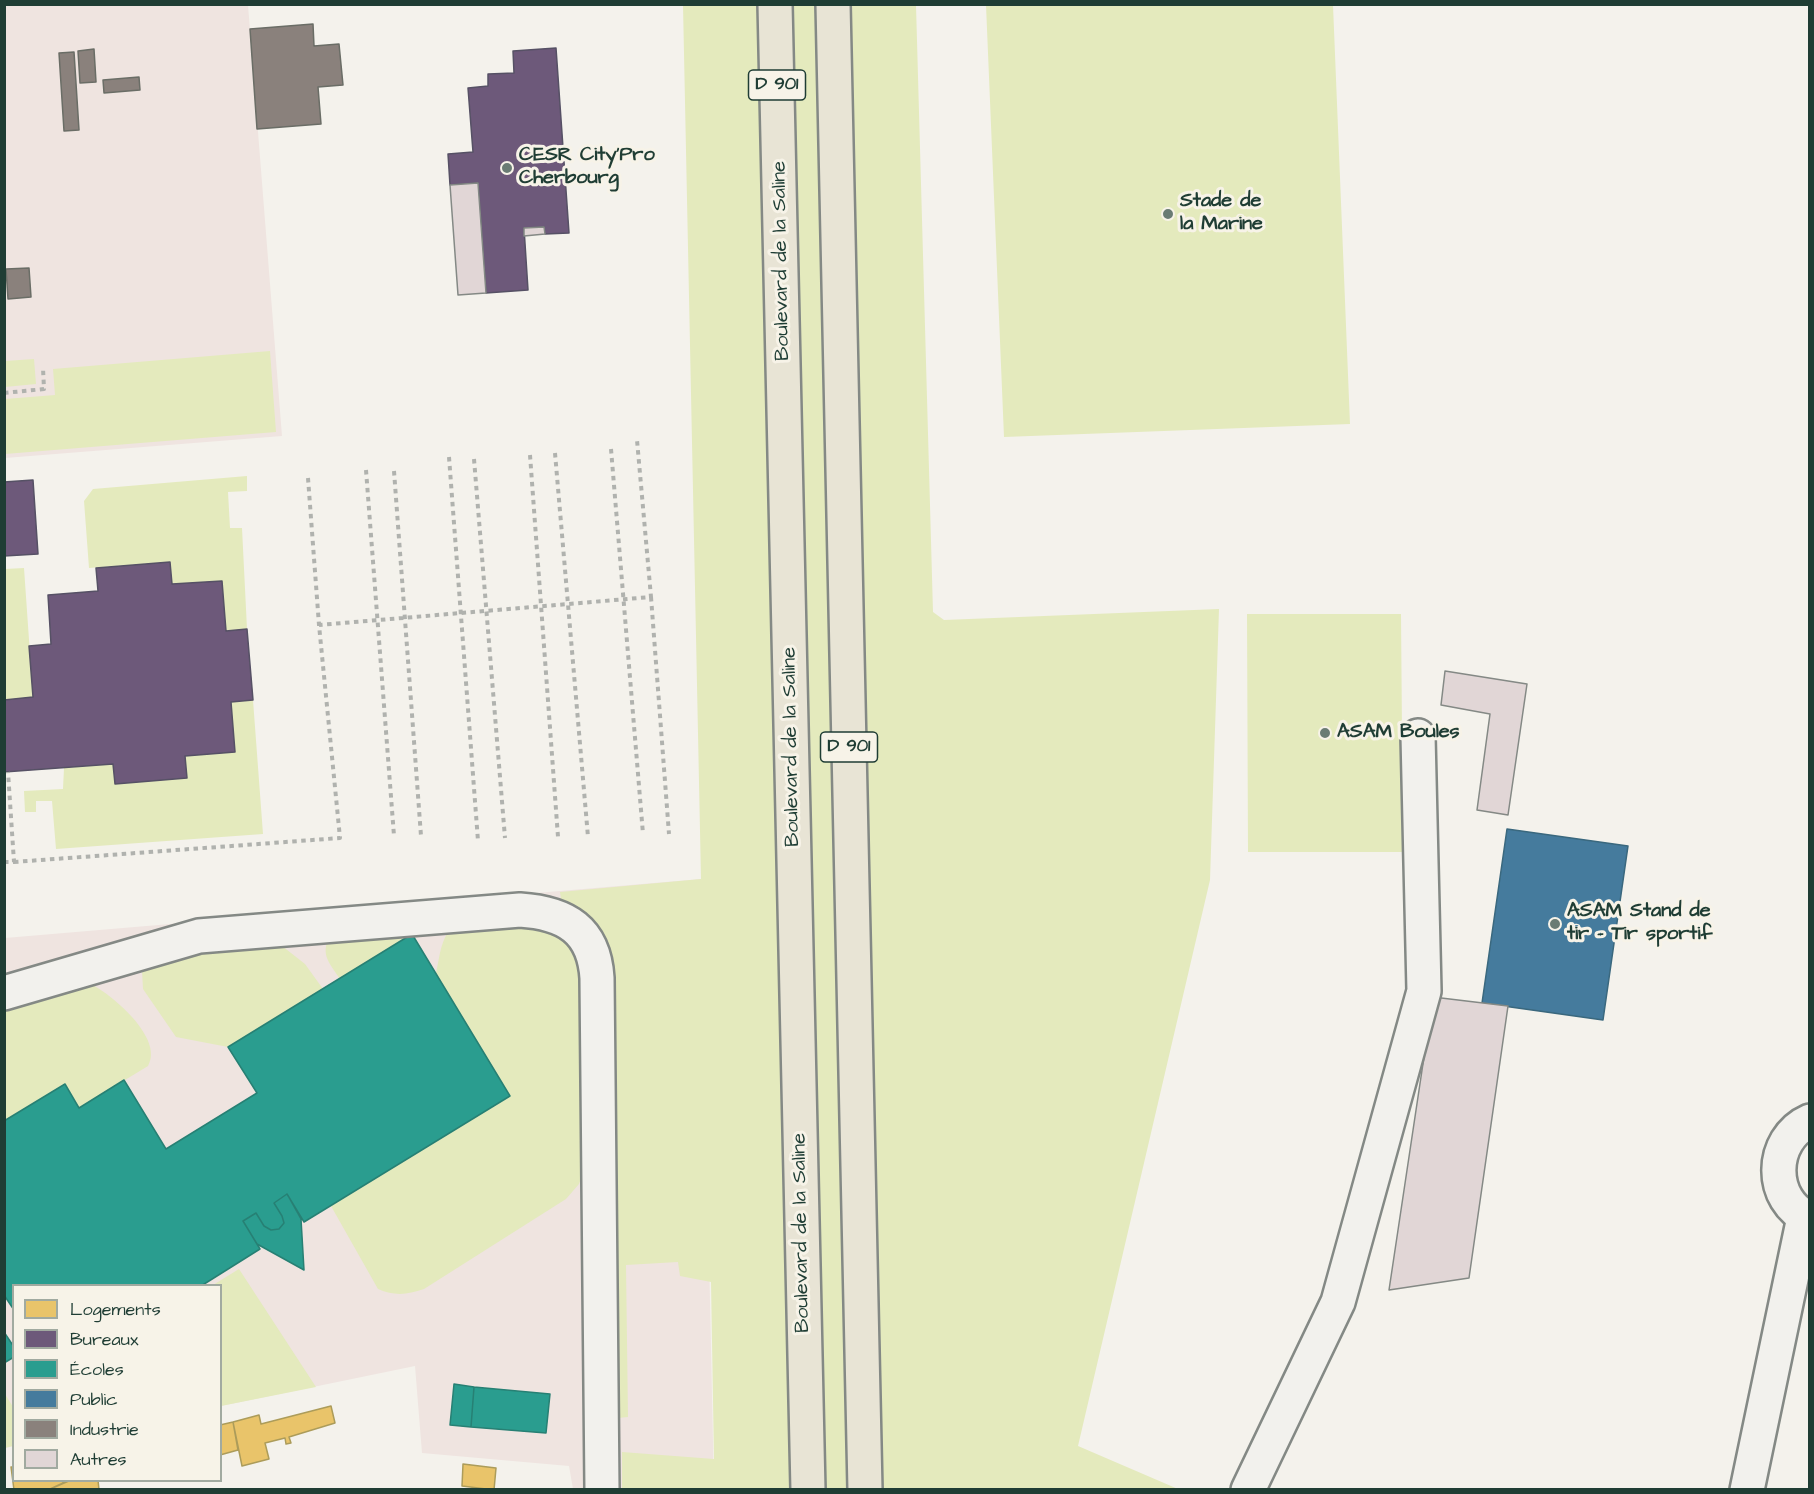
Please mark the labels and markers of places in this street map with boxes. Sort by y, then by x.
place label: CESR City'Pro Cherbourg [519,144,655,191]
marker: CESR City'Pro Cherbourg [500,161,514,175]
place label: Stade de la Marine [1180,190,1263,237]
marker: Stade de la Marine [1161,207,1175,221]
place label: ASAM Boules [1337,721,1460,745]
marker: ASAM Boules [1318,726,1332,740]
place label: ASAM Stand de tir - Tir sportif [1567,900,1712,947]
marker: ASAM Stand de tir - Tir sportif [1548,917,1562,931]

